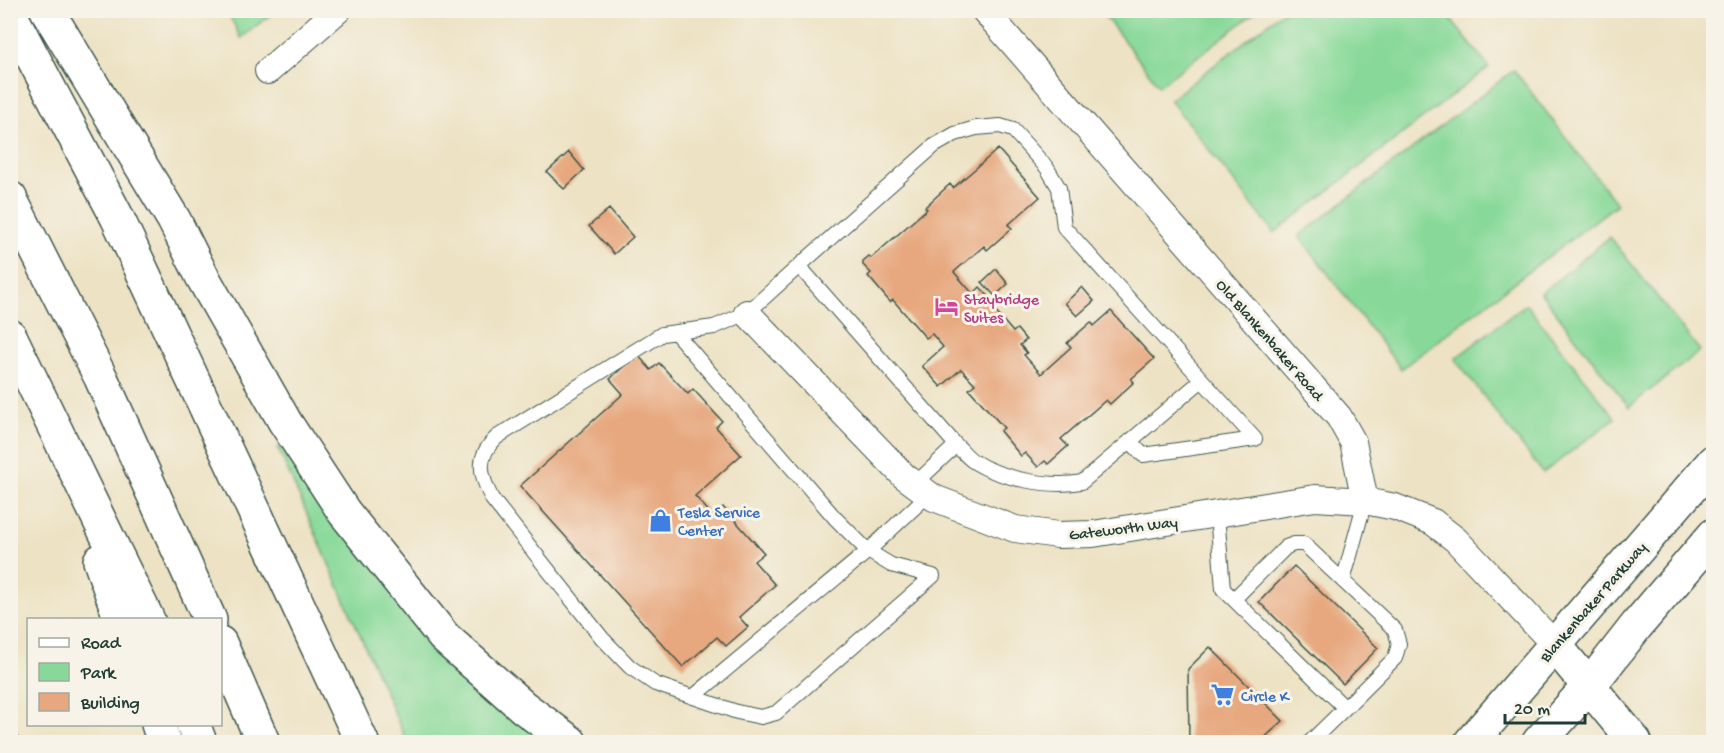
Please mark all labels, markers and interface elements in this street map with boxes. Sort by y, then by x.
street label: Old Blankenbaker Road [1210,277,1327,407]
place label: Staybridge Suites [964,292,1040,329]
hotel icon: Staybridge Suites [933,294,959,320]
place label: Tesla Service Center [677,505,761,542]
shop icon: Tesla Service Center [647,507,673,533]
street label: Gateworth Way [1068,514,1179,547]
street label: Blankenbaker Parkway [1537,539,1652,668]
legend [27,618,222,726]
text: Road [81,634,122,655]
text: Park [80,664,117,685]
supermarket icon: Circle K [1210,682,1236,708]
scale bar [1505,687,1584,725]
place label: Circle K [1241,689,1291,708]
text: Building [80,694,140,715]
text: 20 m [1514,700,1550,721]

